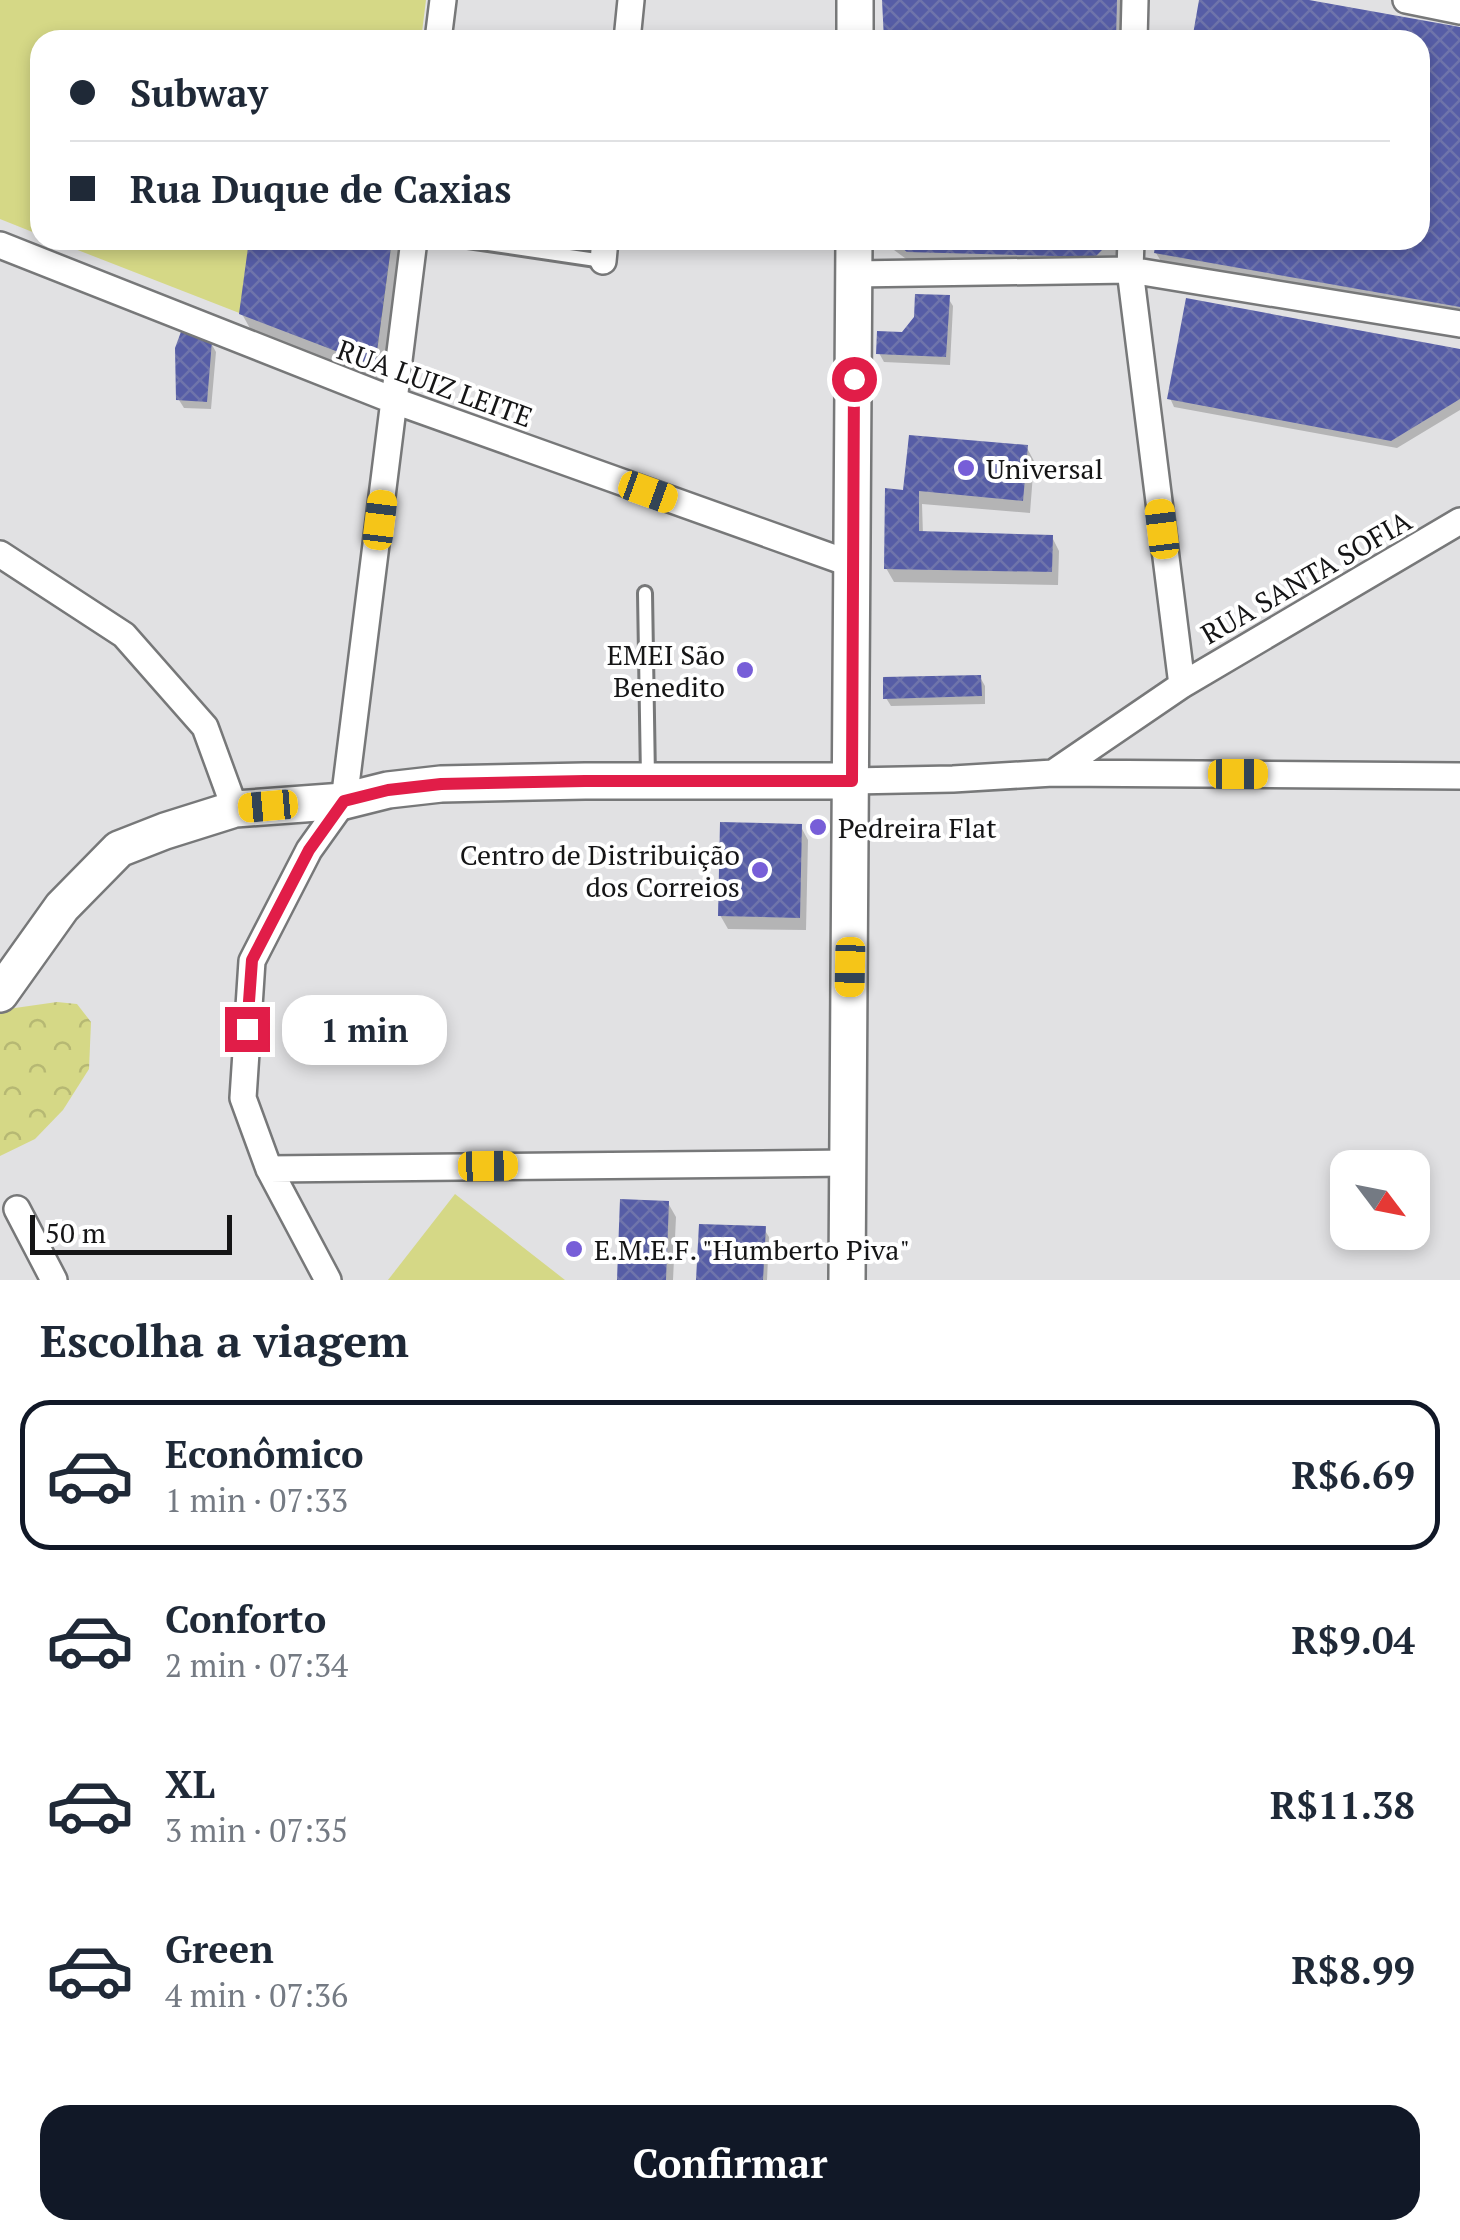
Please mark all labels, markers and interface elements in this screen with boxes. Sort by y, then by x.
text: Subway [130,68,268,118]
text: Rua Duque de Caxias [130,164,511,214]
street label: RUA LUIZ LEITE [332,331,538,435]
route start [832,357,877,402]
place label: Universal [986,450,1103,487]
marker: Universal [955,457,977,479]
car [615,468,681,516]
car [361,488,399,552]
car [1143,497,1181,561]
street label: RUA SANTA SOFIA [1194,501,1419,652]
place label: EMEI São Benedito [607,636,725,705]
marker: EMEI São Benedito [734,659,756,681]
car [1208,759,1268,789]
car [237,788,299,824]
place label: Pedreira Flat [838,809,997,846]
marker: Pedreira Flat [807,816,829,838]
place label: Centro de Distribuição dos Correios [460,836,740,905]
marker: Centro de Distribuição dos Correios [749,859,771,881]
car [834,937,866,997]
callout: 1 min [282,994,447,1064]
route end [225,1007,270,1052]
text: 1 min [321,1009,408,1051]
car [458,1150,518,1182]
north arrow [1330,1150,1430,1250]
map controls [1330,1150,1430,1250]
scale bar [30,1210,232,1254]
text: 50 m [45,1214,106,1251]
place label: E.M.E.F. "Humberto Piva" [594,1231,910,1268]
marker: E.M.E.F. "Humberto Piva" [563,1238,585,1260]
text: Escolha a viagem [40,1310,409,1370]
text: Econômico [165,1429,364,1479]
icon: car [45,1430,135,1520]
text: R$6.69 [1291,1450,1415,1500]
text: 1 min · 07:33 [165,1479,348,1521]
text: Conforto [165,1594,326,1644]
icon: car [45,1595,135,1685]
text: R$9.04 [1291,1615,1415,1665]
text: 2 min · 07:34 [165,1644,348,1686]
text: XL [165,1759,215,1809]
icon: car [45,1760,135,1850]
text: R$11.38 [1270,1780,1415,1830]
text: 3 min · 07:35 [165,1809,348,1851]
text: Green [165,1924,274,1974]
icon: car [45,1925,135,2015]
text: R$8.99 [1291,1945,1415,1995]
text: 4 min · 07:36 [165,1974,348,2016]
button: Confirmar [40,2105,1420,2220]

